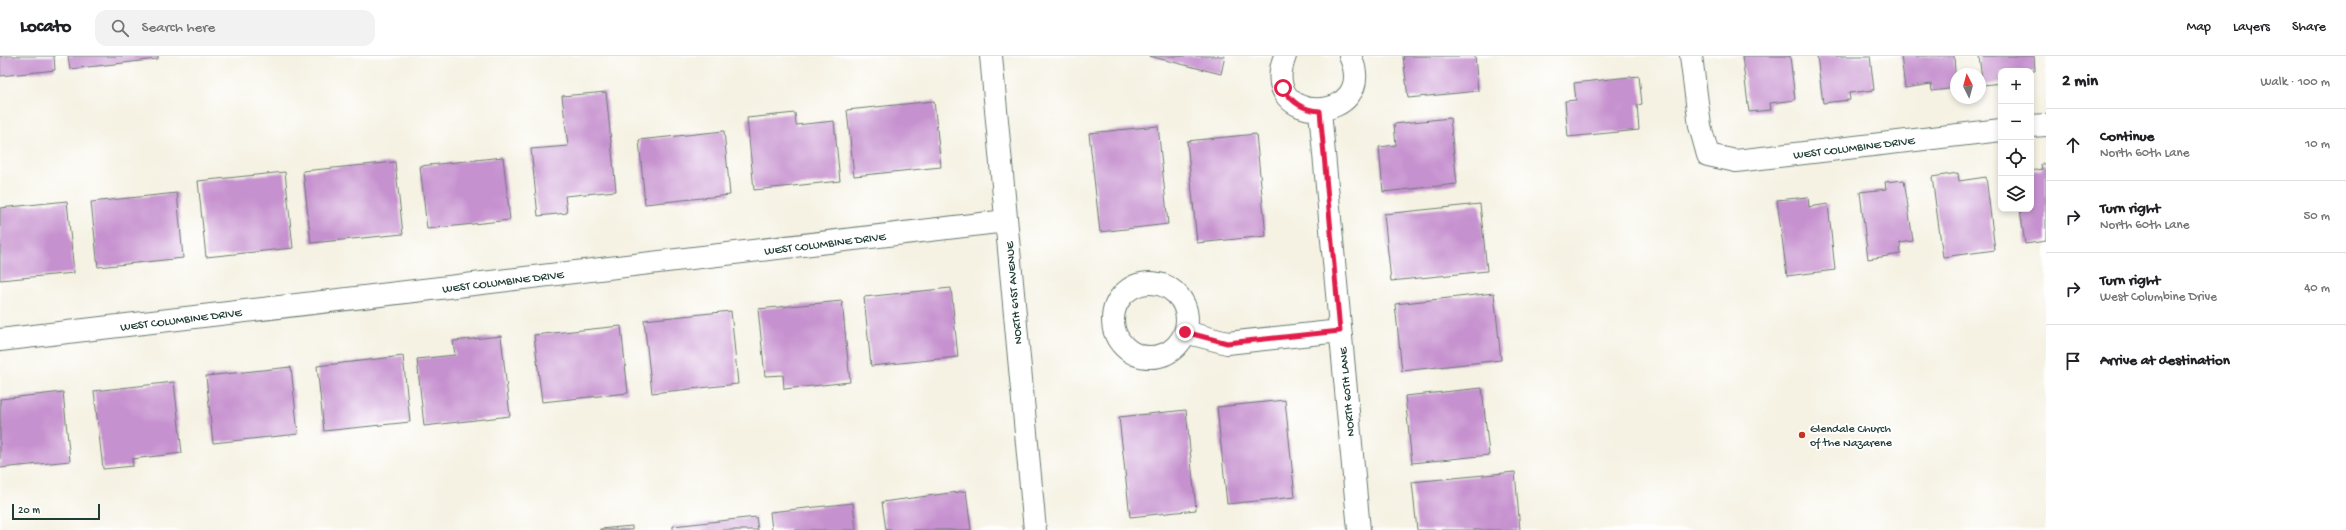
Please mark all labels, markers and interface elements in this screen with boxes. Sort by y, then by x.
search box [95,10,375,46]
text: Locato [20,16,71,39]
icon: search [109,17,131,39]
text: Search here [141,19,215,37]
text: Map [2187,19,2211,36]
text: Layers [2233,19,2270,36]
text: Share [2292,19,2326,36]
north arrow [1950,68,1986,104]
map controls [1998,68,2034,212]
button: + [1998,68,2034,104]
text: 2 min [2062,72,2098,92]
text: Walk · 100 m [2261,75,2330,90]
route start [1274,79,1292,97]
button: − [1998,104,2034,140]
text: Continue [2100,128,2154,146]
icon: ahead [2062,134,2084,156]
street label: WEST COLUMBINE DRIVE [1793,135,1916,163]
text: 10 m [2305,137,2330,152]
button: locate [1998,140,2034,176]
text: North 60th Lane [2100,146,2189,161]
button: layers [1998,176,2034,212]
text: Turn right [2100,200,2160,218]
icon: right [2062,206,2084,228]
text: 50 m [2303,209,2330,224]
text: North 60th Lane [2100,218,2189,233]
street label: WEST COLUMBINE DRIVE [764,231,887,259]
street label: NORTH 61ST AVENUE [1003,240,1026,345]
street label: WEST COLUMBINE DRIVE [442,269,565,297]
text: Turn right [2100,272,2160,290]
icon: right [2062,278,2084,300]
text: 40 m [2304,281,2330,296]
text: West Columbine Drive [2100,290,2217,305]
street label: WEST COLUMBINE DRIVE [120,307,243,335]
route end [1176,323,1194,341]
street label: NORTH 60TH LANE [1337,346,1359,437]
icon: arrive [2062,350,2084,372]
text: Arrive at destination [2100,352,2230,370]
place label: Glendale Church of the Nazarene [1810,423,1893,451]
marker: Glendale Church of the Nazarene [1797,430,1807,440]
scale bar [12,502,100,521]
text: 20 m [18,505,40,517]

